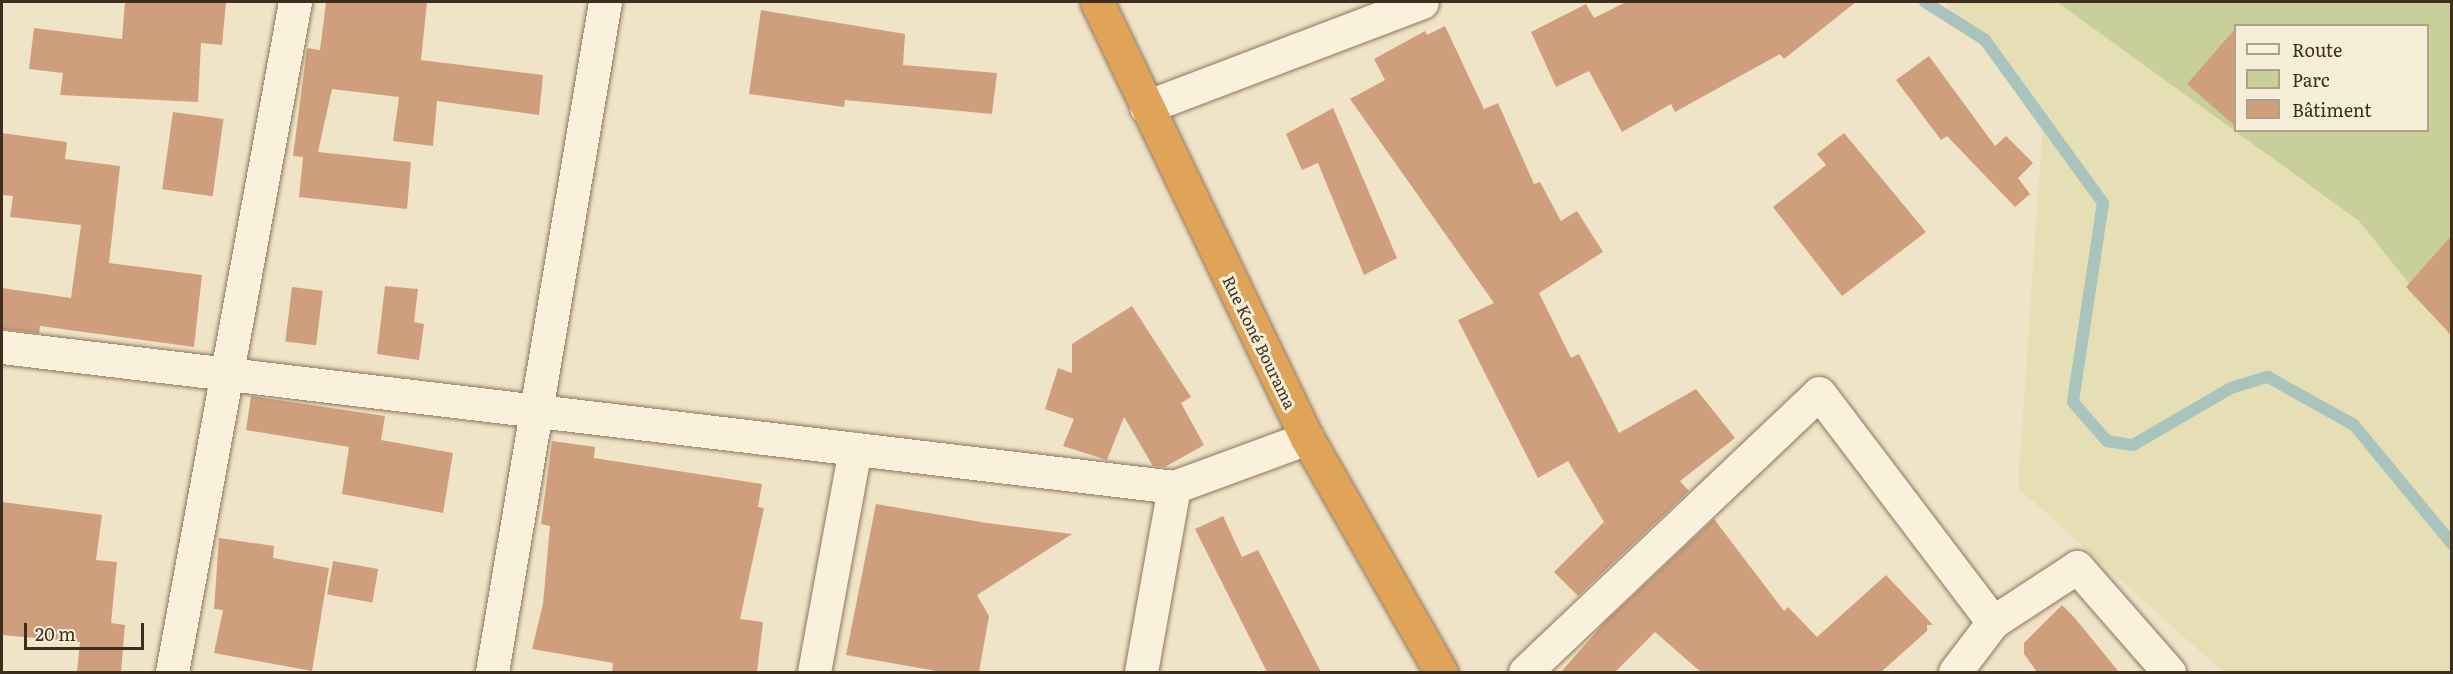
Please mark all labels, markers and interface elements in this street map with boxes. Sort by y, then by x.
legend [2234,24,2429,132]
text: Route [2292,36,2342,63]
text: Parc [2292,66,2330,93]
text: Bâtiment [2292,96,2371,123]
street label: Rue Koné Bourama [1219,272,1301,412]
scale bar [27,611,147,649]
text: 20 m [35,620,76,647]

